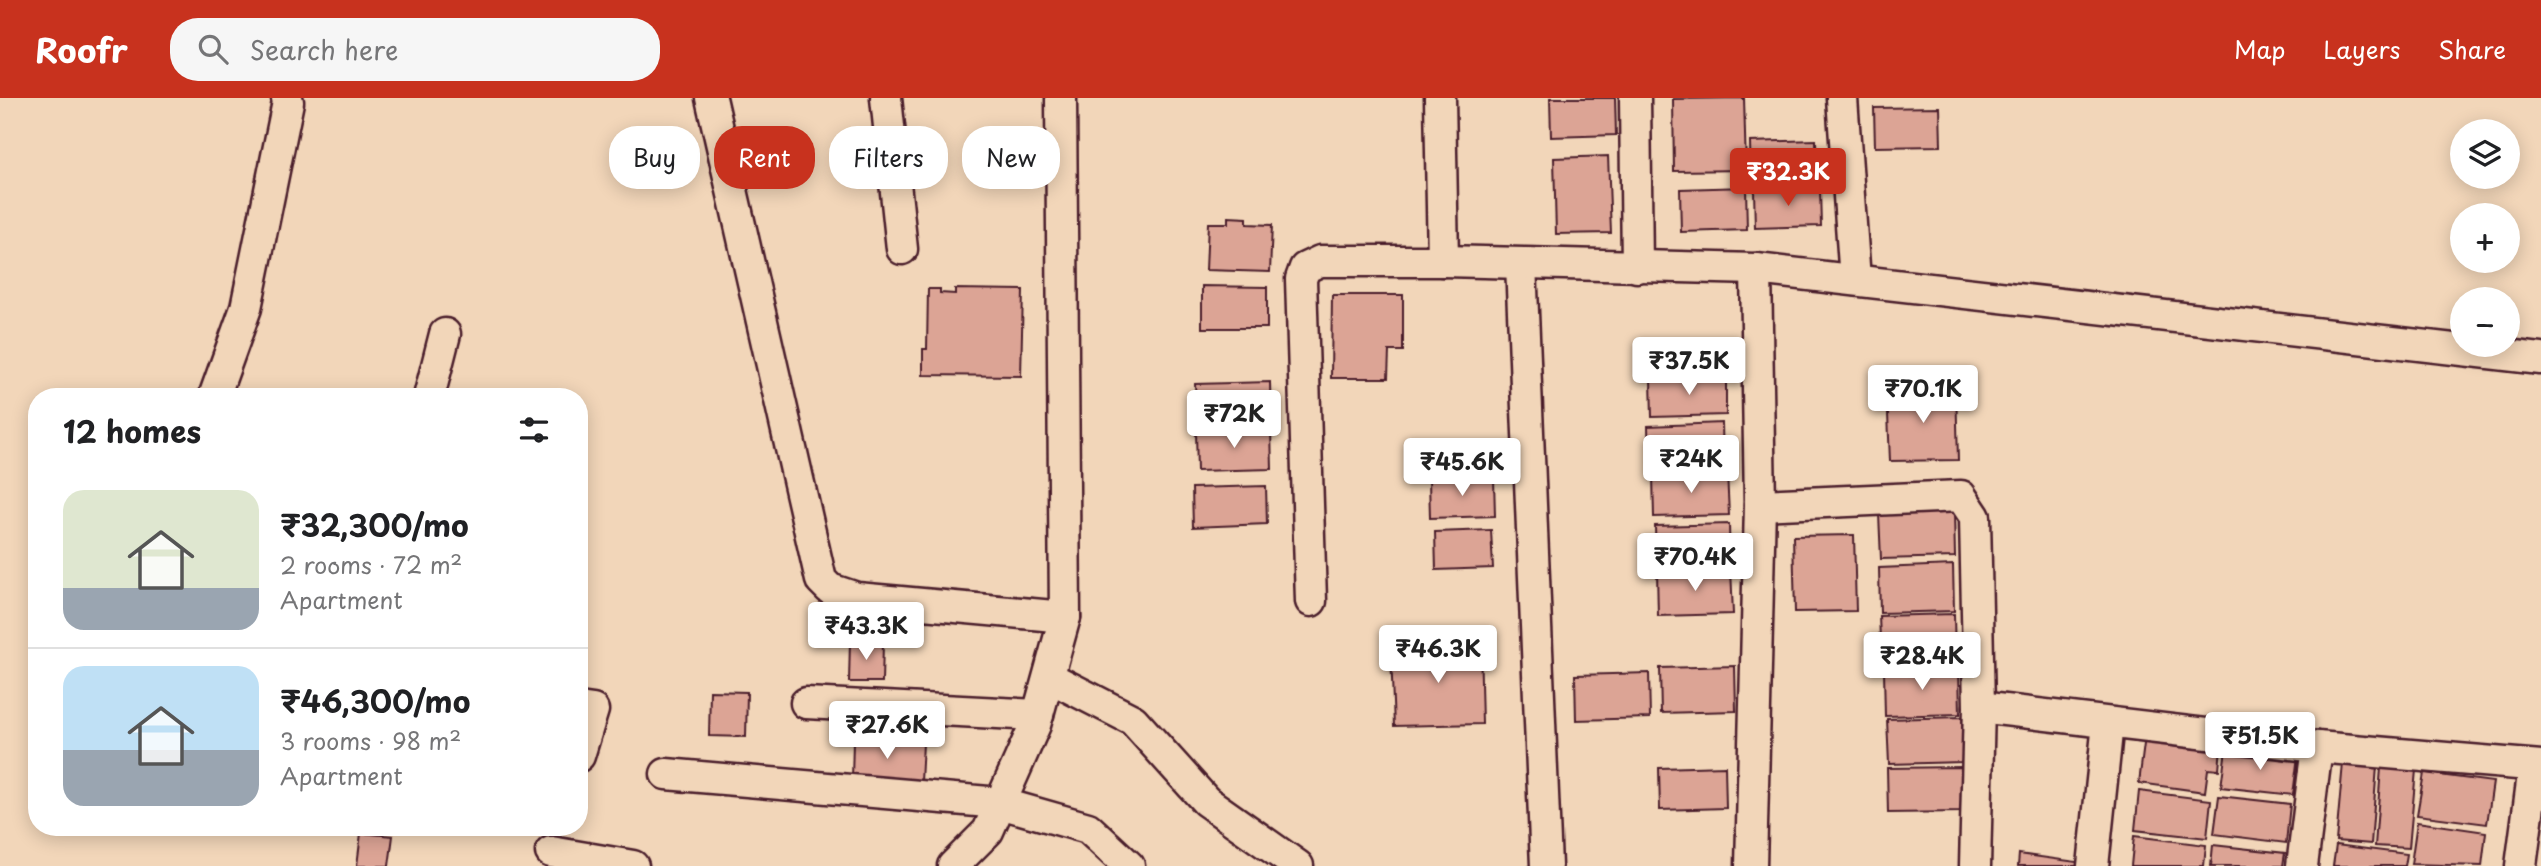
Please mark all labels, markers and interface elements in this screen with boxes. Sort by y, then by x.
search box [170,18,660,81]
text: Roofr [35,24,128,74]
icon: search [194,30,232,68]
text: Search here [250,30,398,69]
text: Map [2234,31,2285,67]
text: Layers [2323,31,2400,67]
text: Share [2438,31,2506,67]
map controls [2450,119,2520,357]
button: layers [2450,119,2520,189]
chip: Buy [609,126,700,189]
chip: Rent [714,126,815,189]
chip: Filters [829,126,948,189]
chip: New [962,126,1060,189]
pin: ₹32.3K [1731,148,1845,208]
text: ₹32.3K [1746,153,1830,188]
button: + [2450,203,2520,273]
button: − [2450,287,2520,357]
pin: ₹37.5K [1632,338,1746,397]
text: ₹37.5K [1648,342,1730,377]
pin: ₹70.1K [1866,366,1980,425]
text: ₹70.1K [1884,370,1962,405]
pin: ₹72K [1193,390,1275,450]
text: ₹72K [1203,395,1265,430]
text: 12 homes [63,408,201,453]
icon: filters [515,411,553,449]
pin: ₹24K [1650,436,1732,495]
pin: ₹45.6K [1405,438,1519,498]
text: ₹24K [1659,440,1723,475]
text: ₹45.6K [1420,443,1504,478]
text: ₹32,300/mo [280,502,469,547]
icon: home [119,518,203,602]
pin: ₹70.4K [1638,533,1752,593]
text: ₹70.4K [1653,538,1737,573]
text: 2 rooms · 72 m² [280,547,462,582]
text: Apartment [280,582,403,617]
pin: ₹43.3K [809,602,923,662]
text: ₹43.3K [824,607,908,642]
pin: ₹46.3K [1381,626,1495,685]
text: ₹46.3K [1395,630,1481,665]
pin: ₹28.4K [1865,632,1979,692]
text: ₹28.4K [1880,637,1964,672]
text: ₹46,300/mo [280,678,470,723]
icon: home [119,694,203,778]
pin: ₹27.6K [830,702,944,761]
text: ₹27.6K [845,706,929,741]
pin: ₹51.5K [2203,712,2317,772]
text: ₹51.5K [2221,717,2299,752]
text: 3 rooms · 98 m² [280,723,461,758]
text: Apartment [280,758,403,793]

